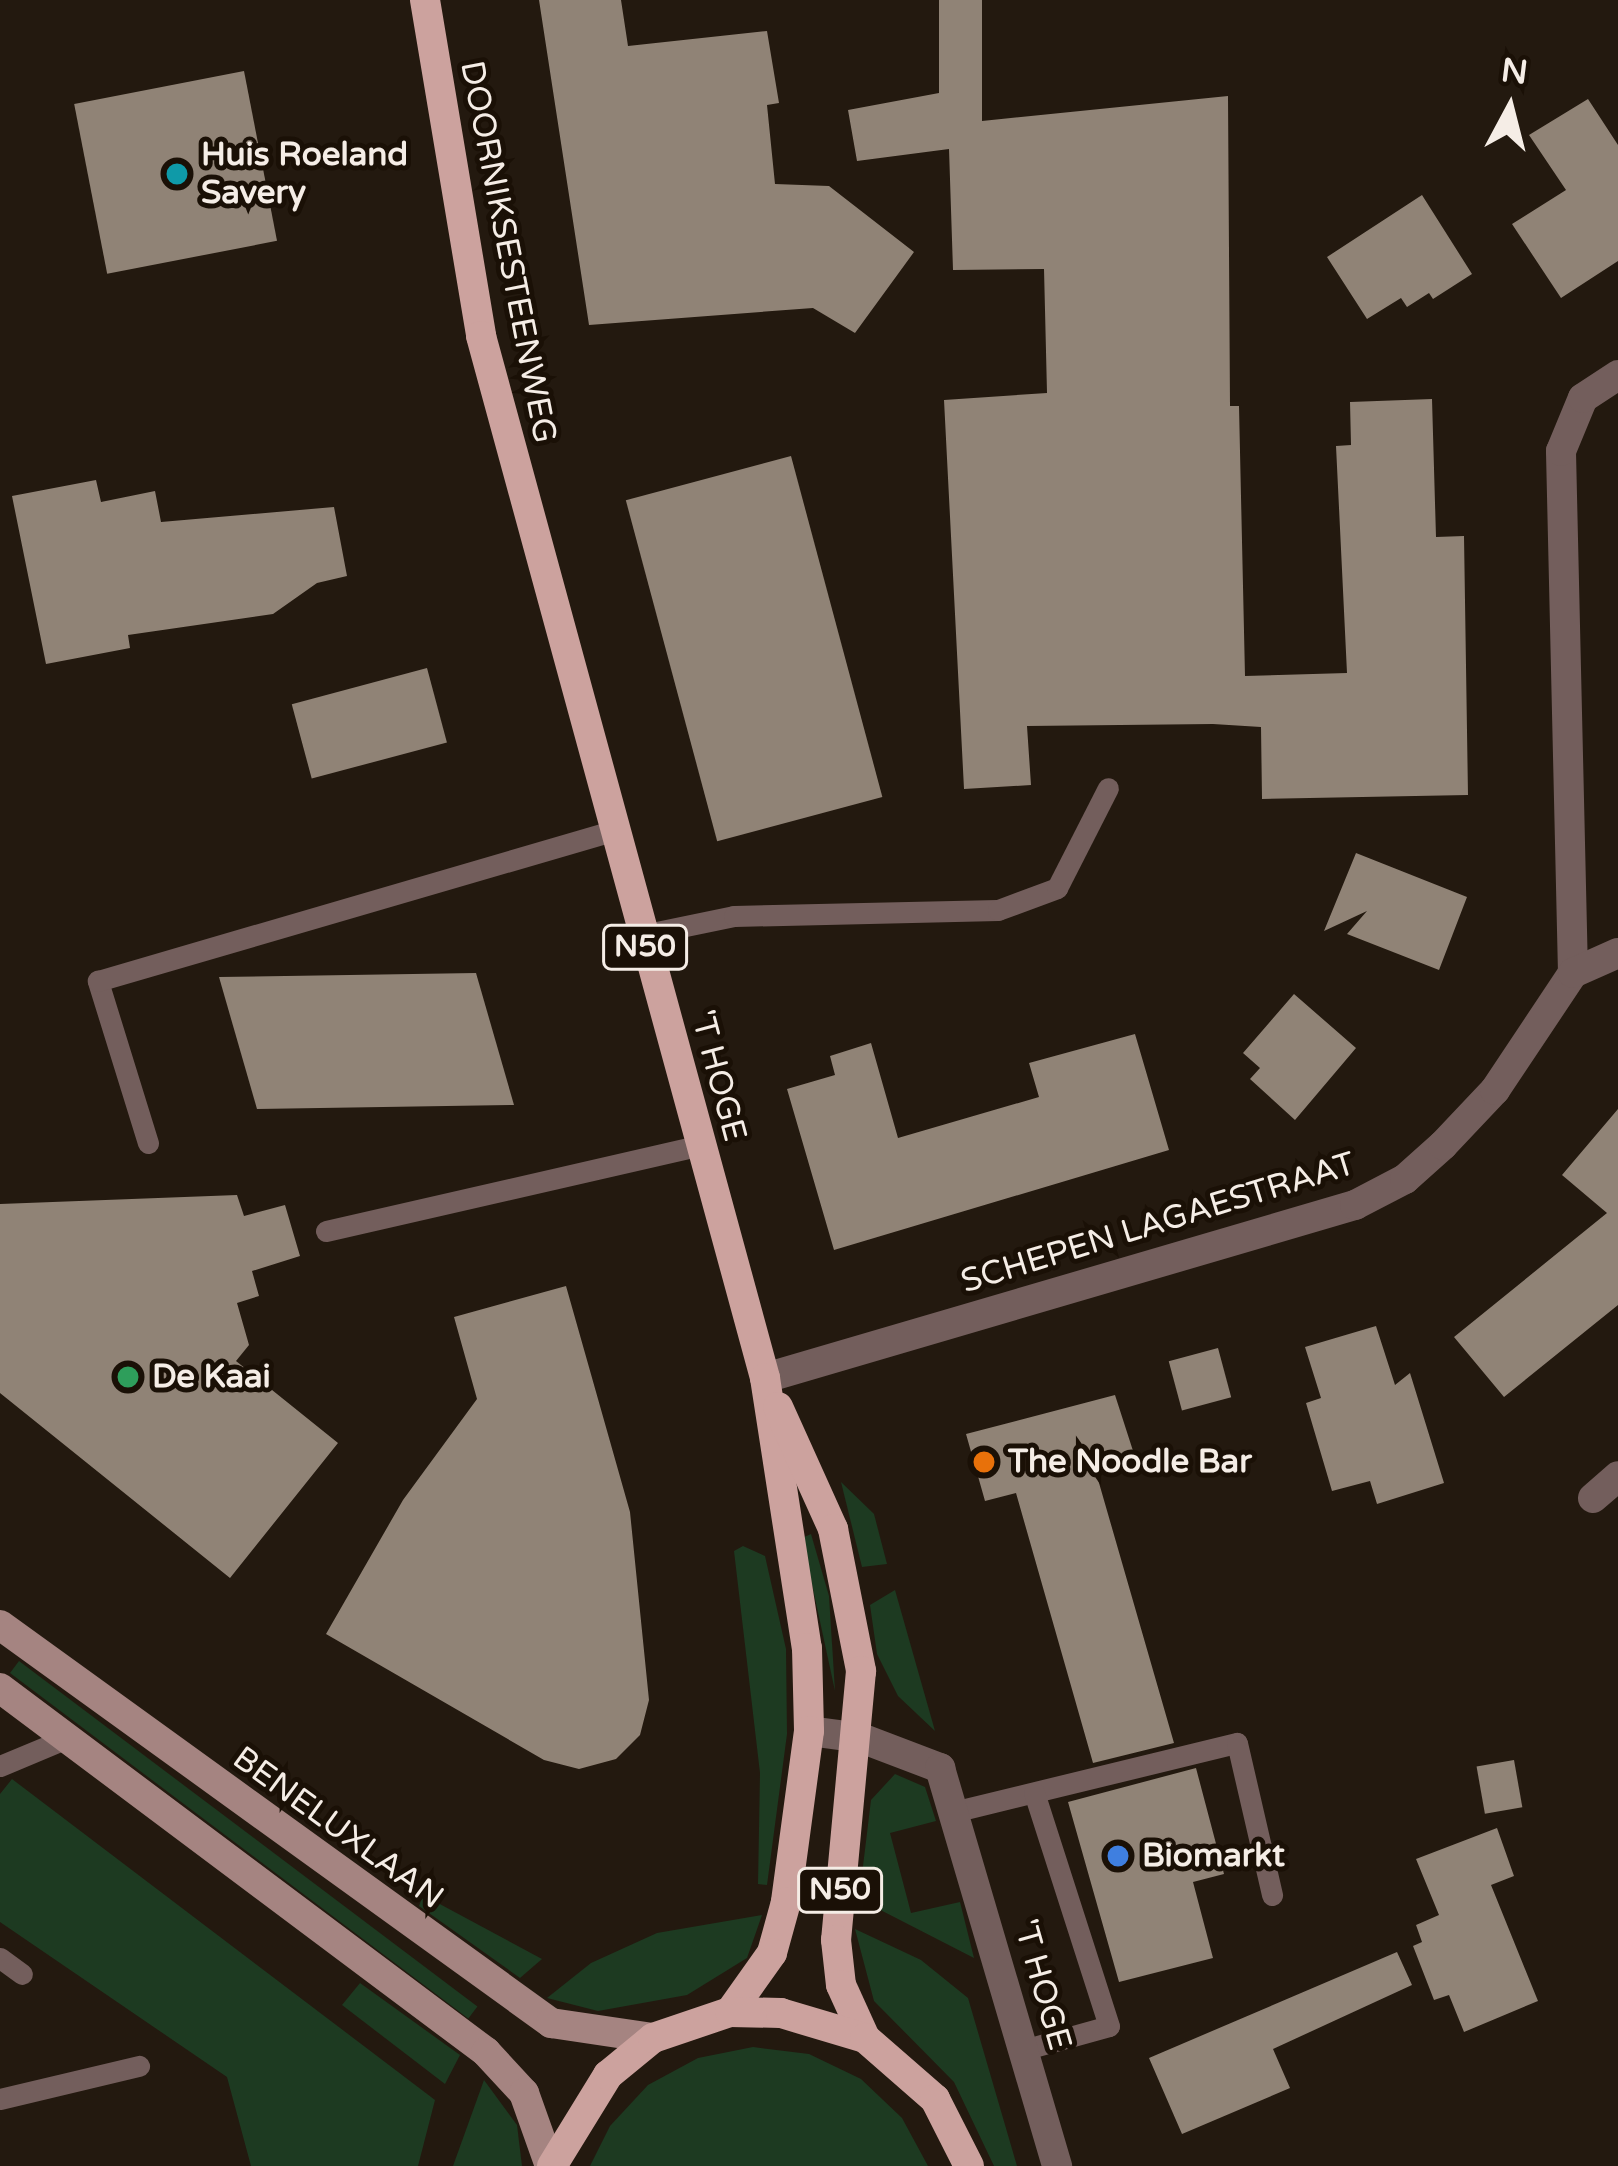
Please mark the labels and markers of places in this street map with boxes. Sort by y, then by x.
place label: Huis Roeland Savery [201,135,408,213]
marker: Huis Roeland Savery [164,161,190,187]
place label: De Kaai [152,1357,271,1397]
marker: De Kaai [115,1364,141,1390]
place label: The Noodle Bar [1008,1442,1252,1482]
marker: The Noodle Bar [971,1449,997,1475]
place label: Biomarkt [1142,1836,1285,1876]
marker: Biomarkt [1105,1843,1131,1869]

